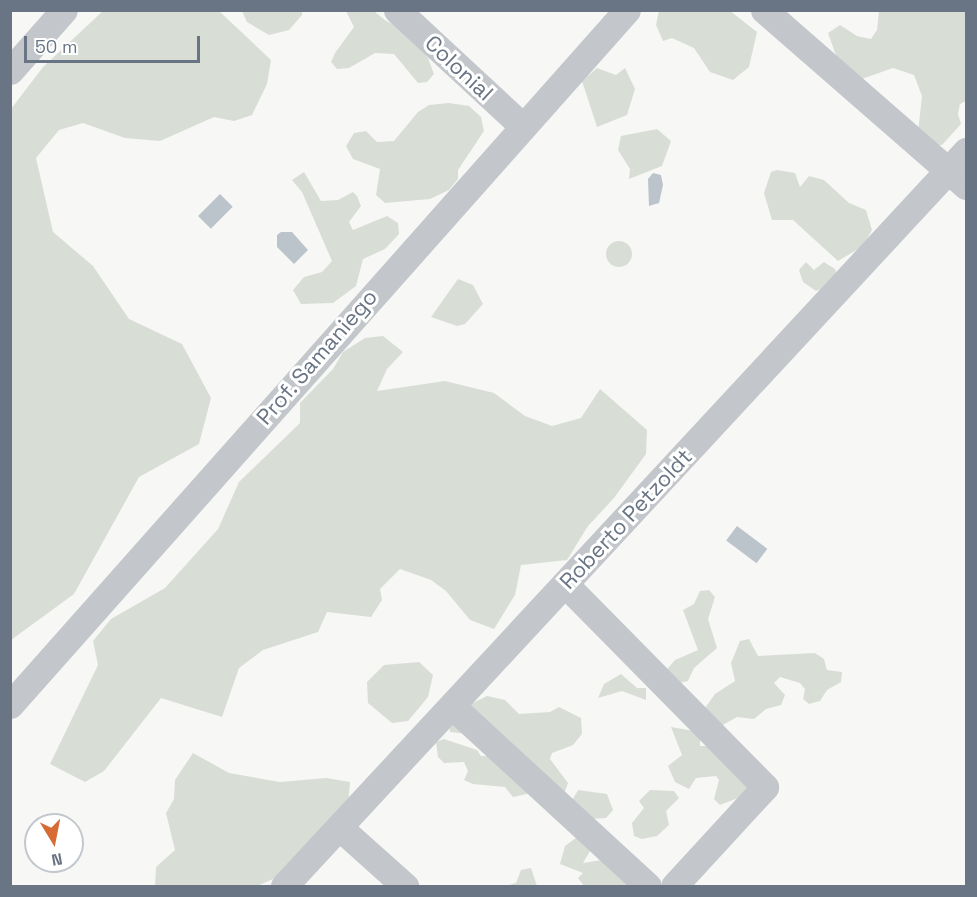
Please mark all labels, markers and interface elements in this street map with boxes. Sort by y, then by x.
scale bar [27,24,202,62]
street label: Colonial [419,30,499,106]
text: 50 m [35,35,77,58]
street label: Prof. Samaniego [251,284,383,430]
street label: Roberto Petzoldt [554,444,698,594]
north arrow [24,813,84,873]
text: N [50,848,64,871]

